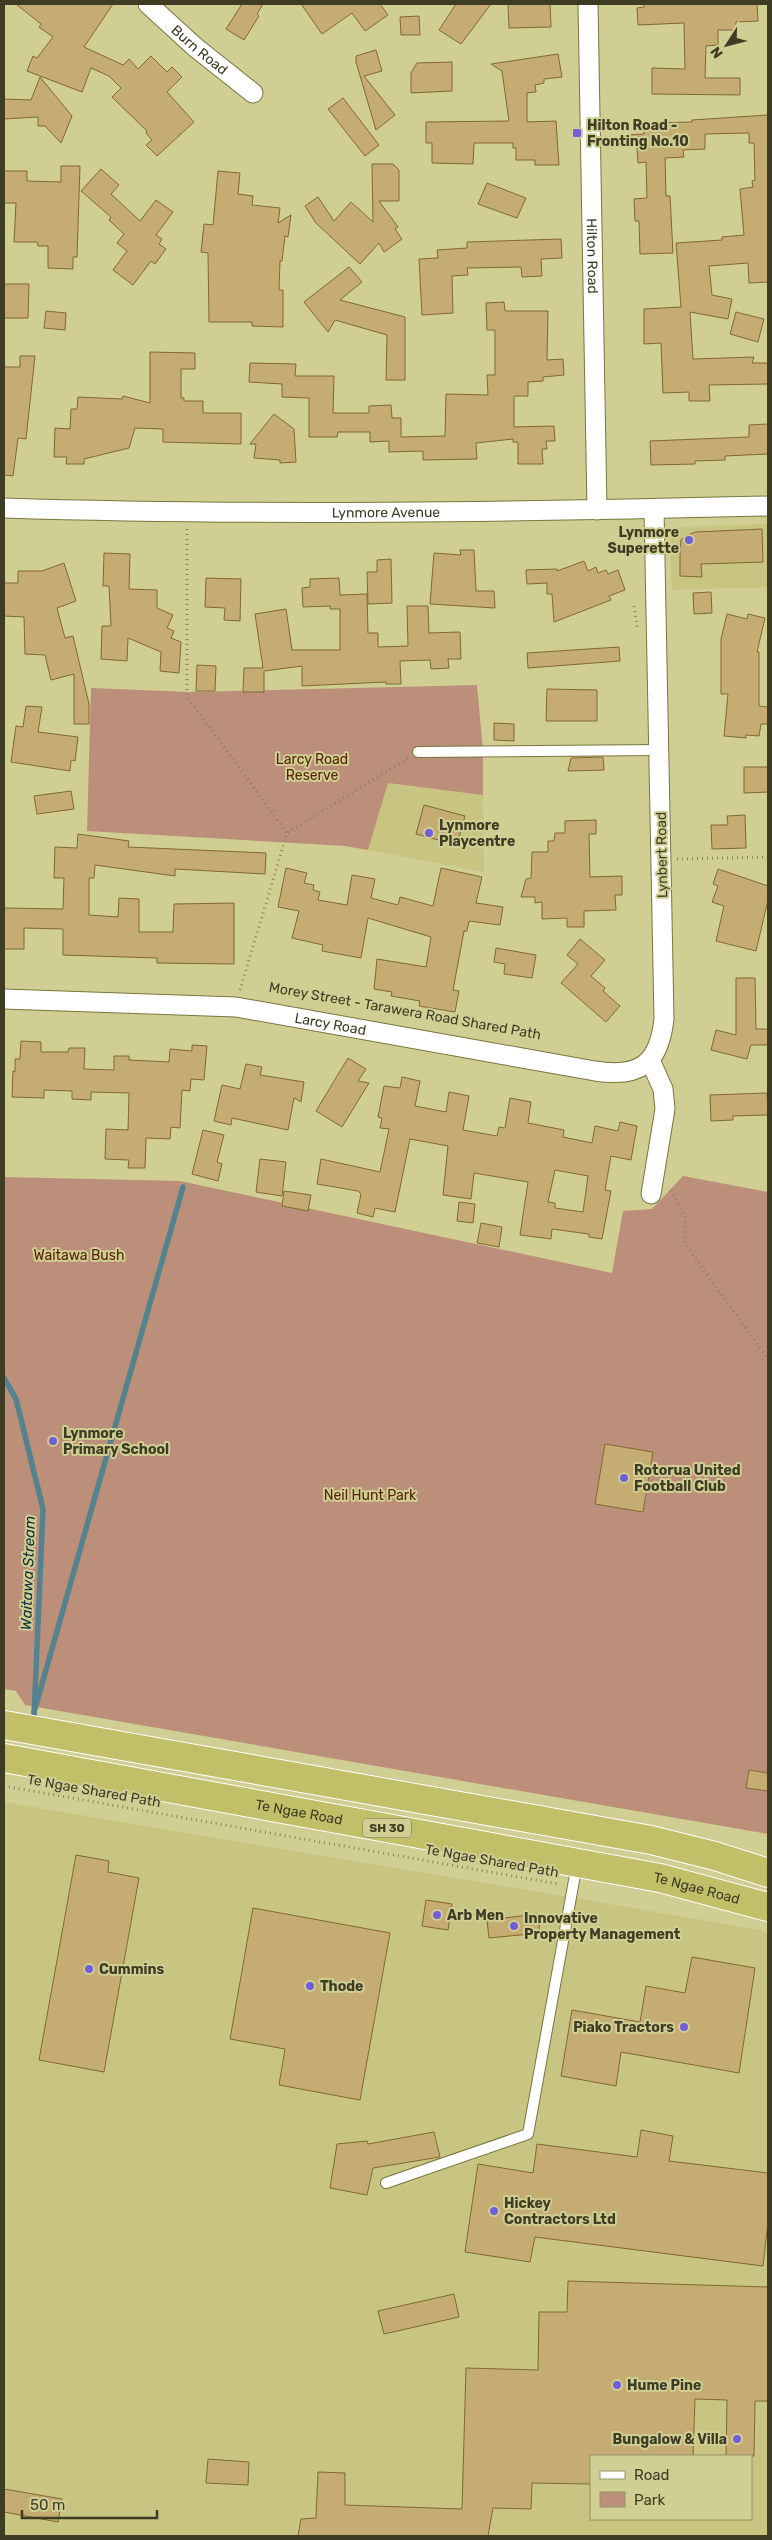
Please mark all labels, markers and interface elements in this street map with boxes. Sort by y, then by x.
north arrow [702,20,752,70]
street label: Burn Road [168,21,231,78]
text: N [707,43,727,61]
place label: Hilton Road - Fronting No.10 [587,117,689,150]
marker: Hilton Road - Fronting No.10 [571,127,583,139]
street label: Hilton Road [583,218,602,294]
street label: Lynmore Avenue [332,503,440,521]
place label: Lynmore Superette [608,524,679,557]
marker: Lynmore Superette [683,534,695,546]
park label: Larcy Road Reserve [276,751,348,784]
street label: Lynbert Road [653,812,671,898]
place label: Lynmore Playcentre [439,817,515,850]
marker: Lynmore Playcentre [423,827,435,839]
street label: Morey Street - Tarawera Road Shared Path [268,979,542,1043]
street label: Larcy Road [293,1009,367,1039]
park label: Waitawa Bush [34,1247,124,1264]
place label: Lynmore Primary School [63,1425,169,1458]
marker: Lynmore Primary School [47,1435,59,1447]
place label: Rotorua United Football Club [634,1462,741,1495]
marker: Rotorua United Football Club [618,1472,630,1484]
park label: Neil Hunt Park [324,1487,417,1504]
water label: Waitawa Stream [17,1515,39,1631]
street label: Te Ngae Shared Path [26,1771,162,1811]
street label: Te Ngae Road [254,1796,344,1828]
road number: SH 30 [363,1819,411,1838]
street label: Te Ngae Shared Path [424,1841,560,1881]
street label: Te Ngae Road [652,1869,742,1908]
place label: Arb Men [447,1907,504,1924]
marker: Arb Men [431,1909,443,1921]
place label: Innovative Property Management [524,1910,681,1943]
marker: Innovative Property Management [508,1920,520,1932]
place label: Cummins [99,1961,164,1978]
marker: Cummins [83,1963,95,1975]
place label: Thode [320,1978,363,1995]
marker: Thode [304,1980,316,1992]
place label: Piako Tractors [573,2019,674,2036]
marker: Piako Tractors [678,2021,690,2033]
place label: Hickey Contractors Ltd [504,2195,616,2228]
marker: Hickey Contractors Ltd [488,2205,500,2217]
place label: Hume Pine [627,2377,701,2394]
marker: Hume Pine [611,2379,623,2391]
place label: Bungalow & Villa [612,2431,727,2448]
marker: Bungalow & Villa [731,2433,743,2445]
legend [590,2455,752,2520]
text: Road [634,2466,670,2484]
scale bar [22,2488,158,2520]
text: Park [634,2491,665,2509]
text: 50 m [30,2496,65,2514]

